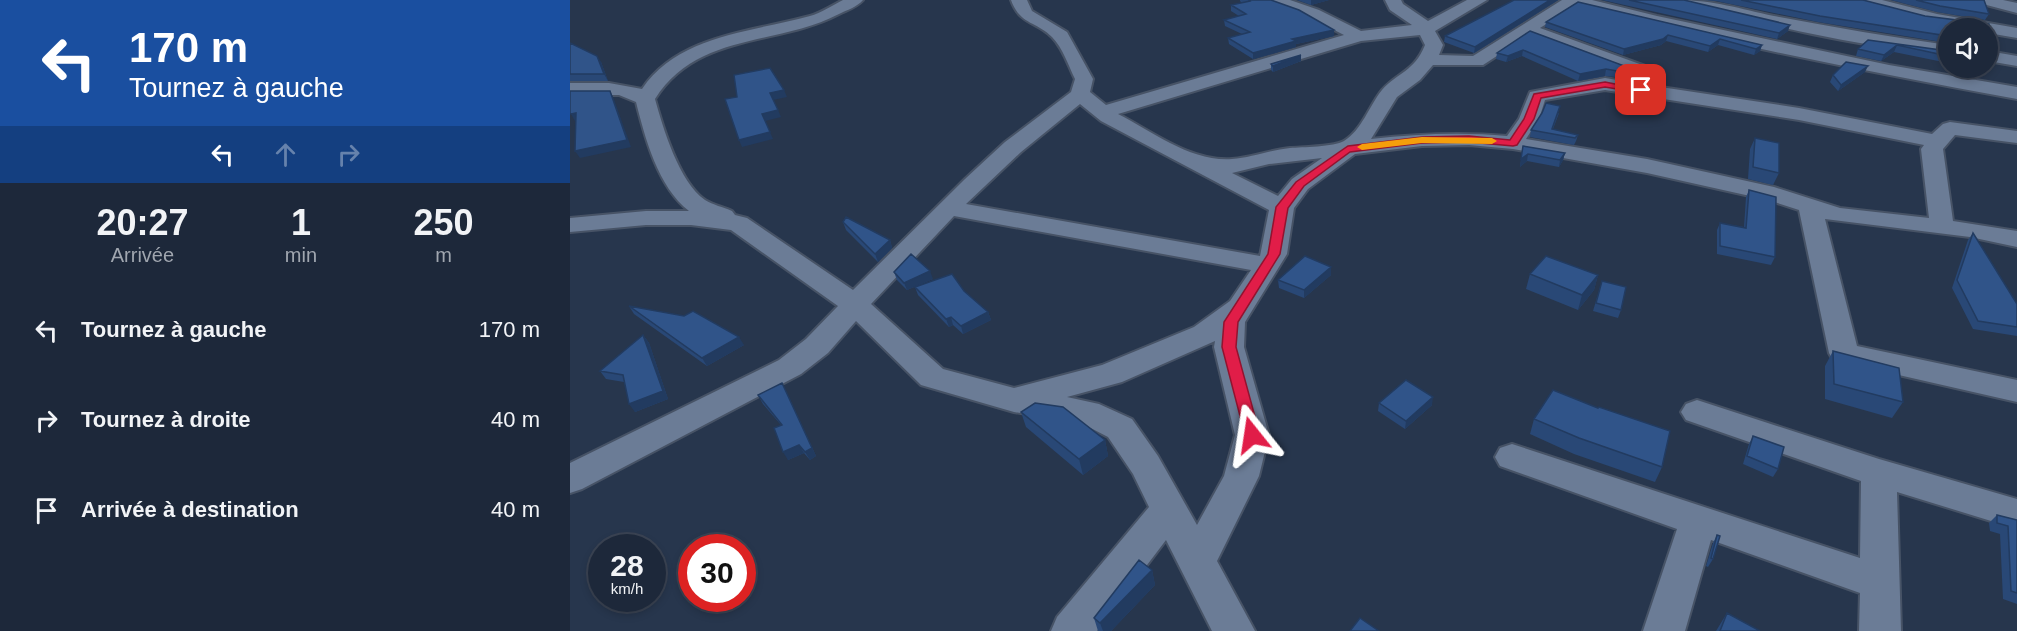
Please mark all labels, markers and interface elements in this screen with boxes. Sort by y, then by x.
map controls [1938,18,1998,78]
button: sound [1938,18,1998,78]
icon: left [30,24,108,102]
text: 170 m [129,24,248,71]
pin [1615,64,1666,115]
text: Tournez à gauche [129,73,344,103]
icon: arrive [1624,73,1657,106]
icon: left [206,138,239,171]
icon: ahead [269,138,302,171]
icon: right [332,138,365,171]
text: 20:27 [96,202,188,243]
text: 1 [291,202,311,243]
text: 250 [413,202,474,243]
text: Arrivée [111,244,174,266]
text: min [285,244,317,266]
text: m [435,244,452,266]
icon: left [30,314,63,347]
text: Tournez à gauche [81,317,266,342]
text: 170 m [479,317,540,342]
position arrow [1220,403,1284,467]
icon: right [30,404,63,437]
text: Tournez à droite [81,407,251,432]
text: 40 m [491,407,540,432]
icon: arrive [30,494,63,527]
text: Arrivée à destination [81,497,299,522]
text: 40 m [491,497,540,522]
speed limit sign: 30 [678,534,756,612]
text: 28 [610,549,644,582]
text: km/h [611,580,643,597]

